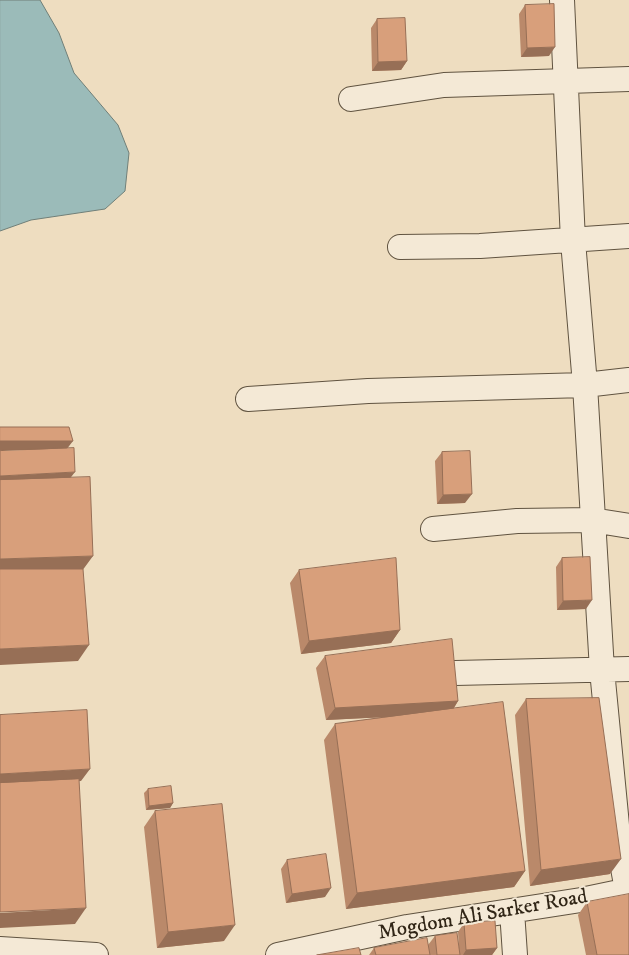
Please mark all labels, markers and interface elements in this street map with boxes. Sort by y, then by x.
street label: Mogdom Ali Sarker Road [376,885,590,947]

